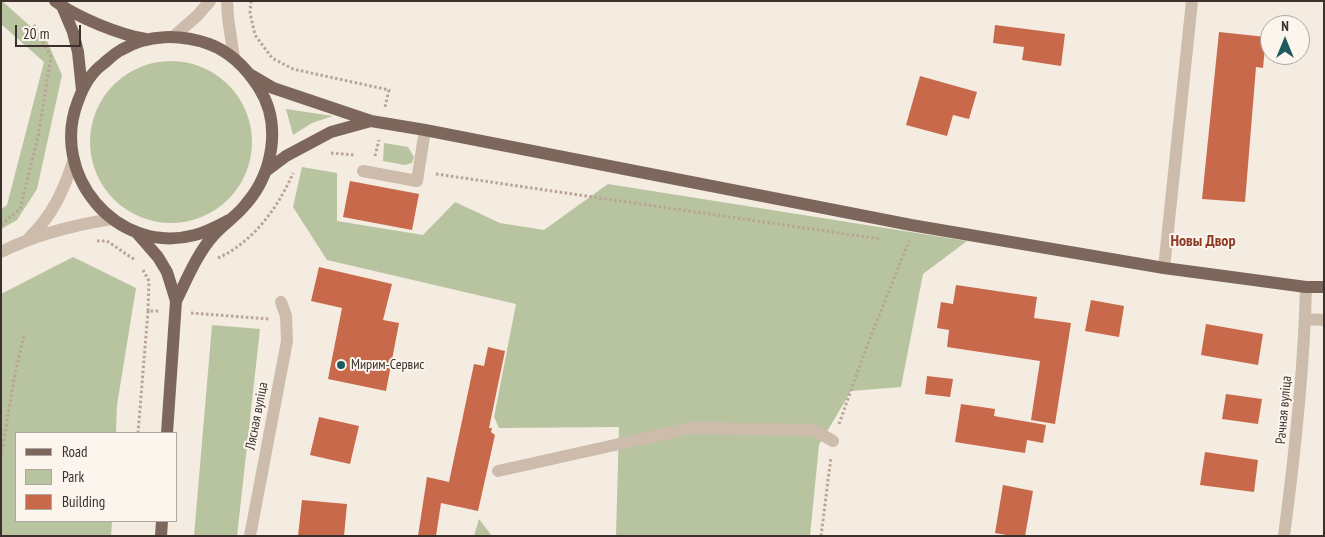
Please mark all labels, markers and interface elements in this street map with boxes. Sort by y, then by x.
scale bar [18,15,84,47]
north arrow [1260,15,1310,65]
text: N [1281,17,1289,35]
text: 20 m [23,24,49,43]
district label: Новы Двор [1170,231,1236,251]
place label: Мирим-Сервис [351,357,424,373]
marker: Мирим-Сервис [335,359,347,371]
street label: Рачная вуліца [1273,375,1295,445]
street label: Лясная вуліца [242,381,272,451]
legend [15,432,178,522]
text: Road [62,442,88,461]
text: Park [62,467,84,486]
text: Building [62,492,105,511]

